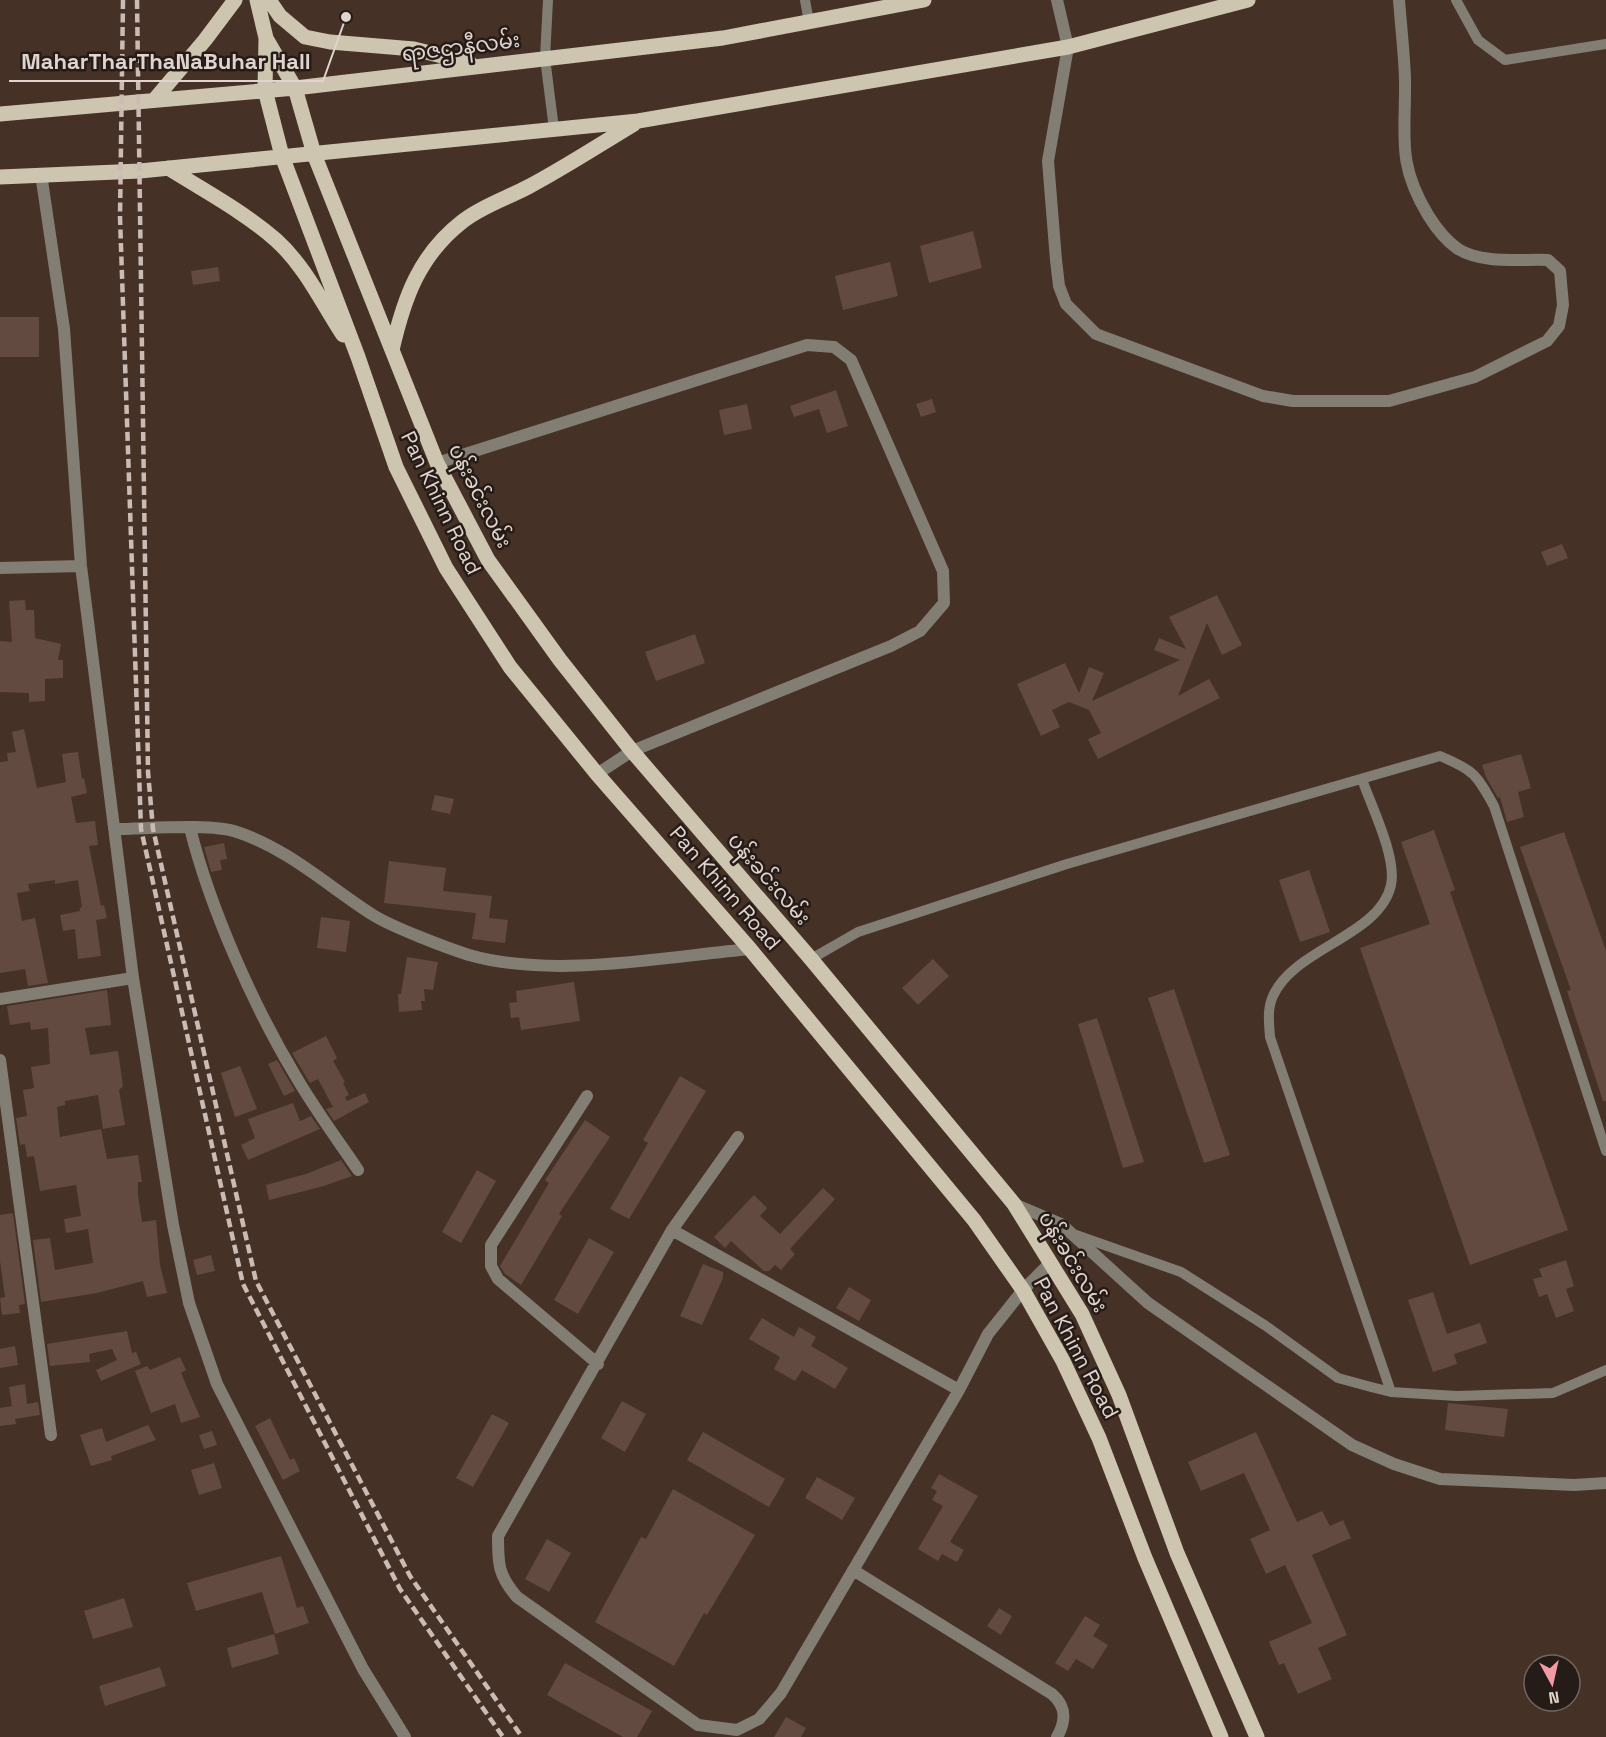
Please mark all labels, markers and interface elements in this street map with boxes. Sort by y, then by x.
street label: ရာဇဌာနီလမ်း [400,24,522,71]
callout: MaharTharThaNaBuhar Hall [9,41,323,81]
text: MaharTharThaNaBuhar Hall [21,47,311,75]
street label: Pan Khinn Road [395,427,488,579]
street label: ပန်းခင်းလမ်း [439,438,520,554]
street label: Pan Khinn Road [664,820,787,955]
street label: ပန်းခင်းလမ်း [719,826,818,933]
street label: ပန်းခင်းလမ်း [1029,1205,1116,1319]
street label: Pan Khinn Road [1028,1272,1125,1423]
north arrow [1522,1653,1582,1713]
text: N [1547,1686,1561,1709]

